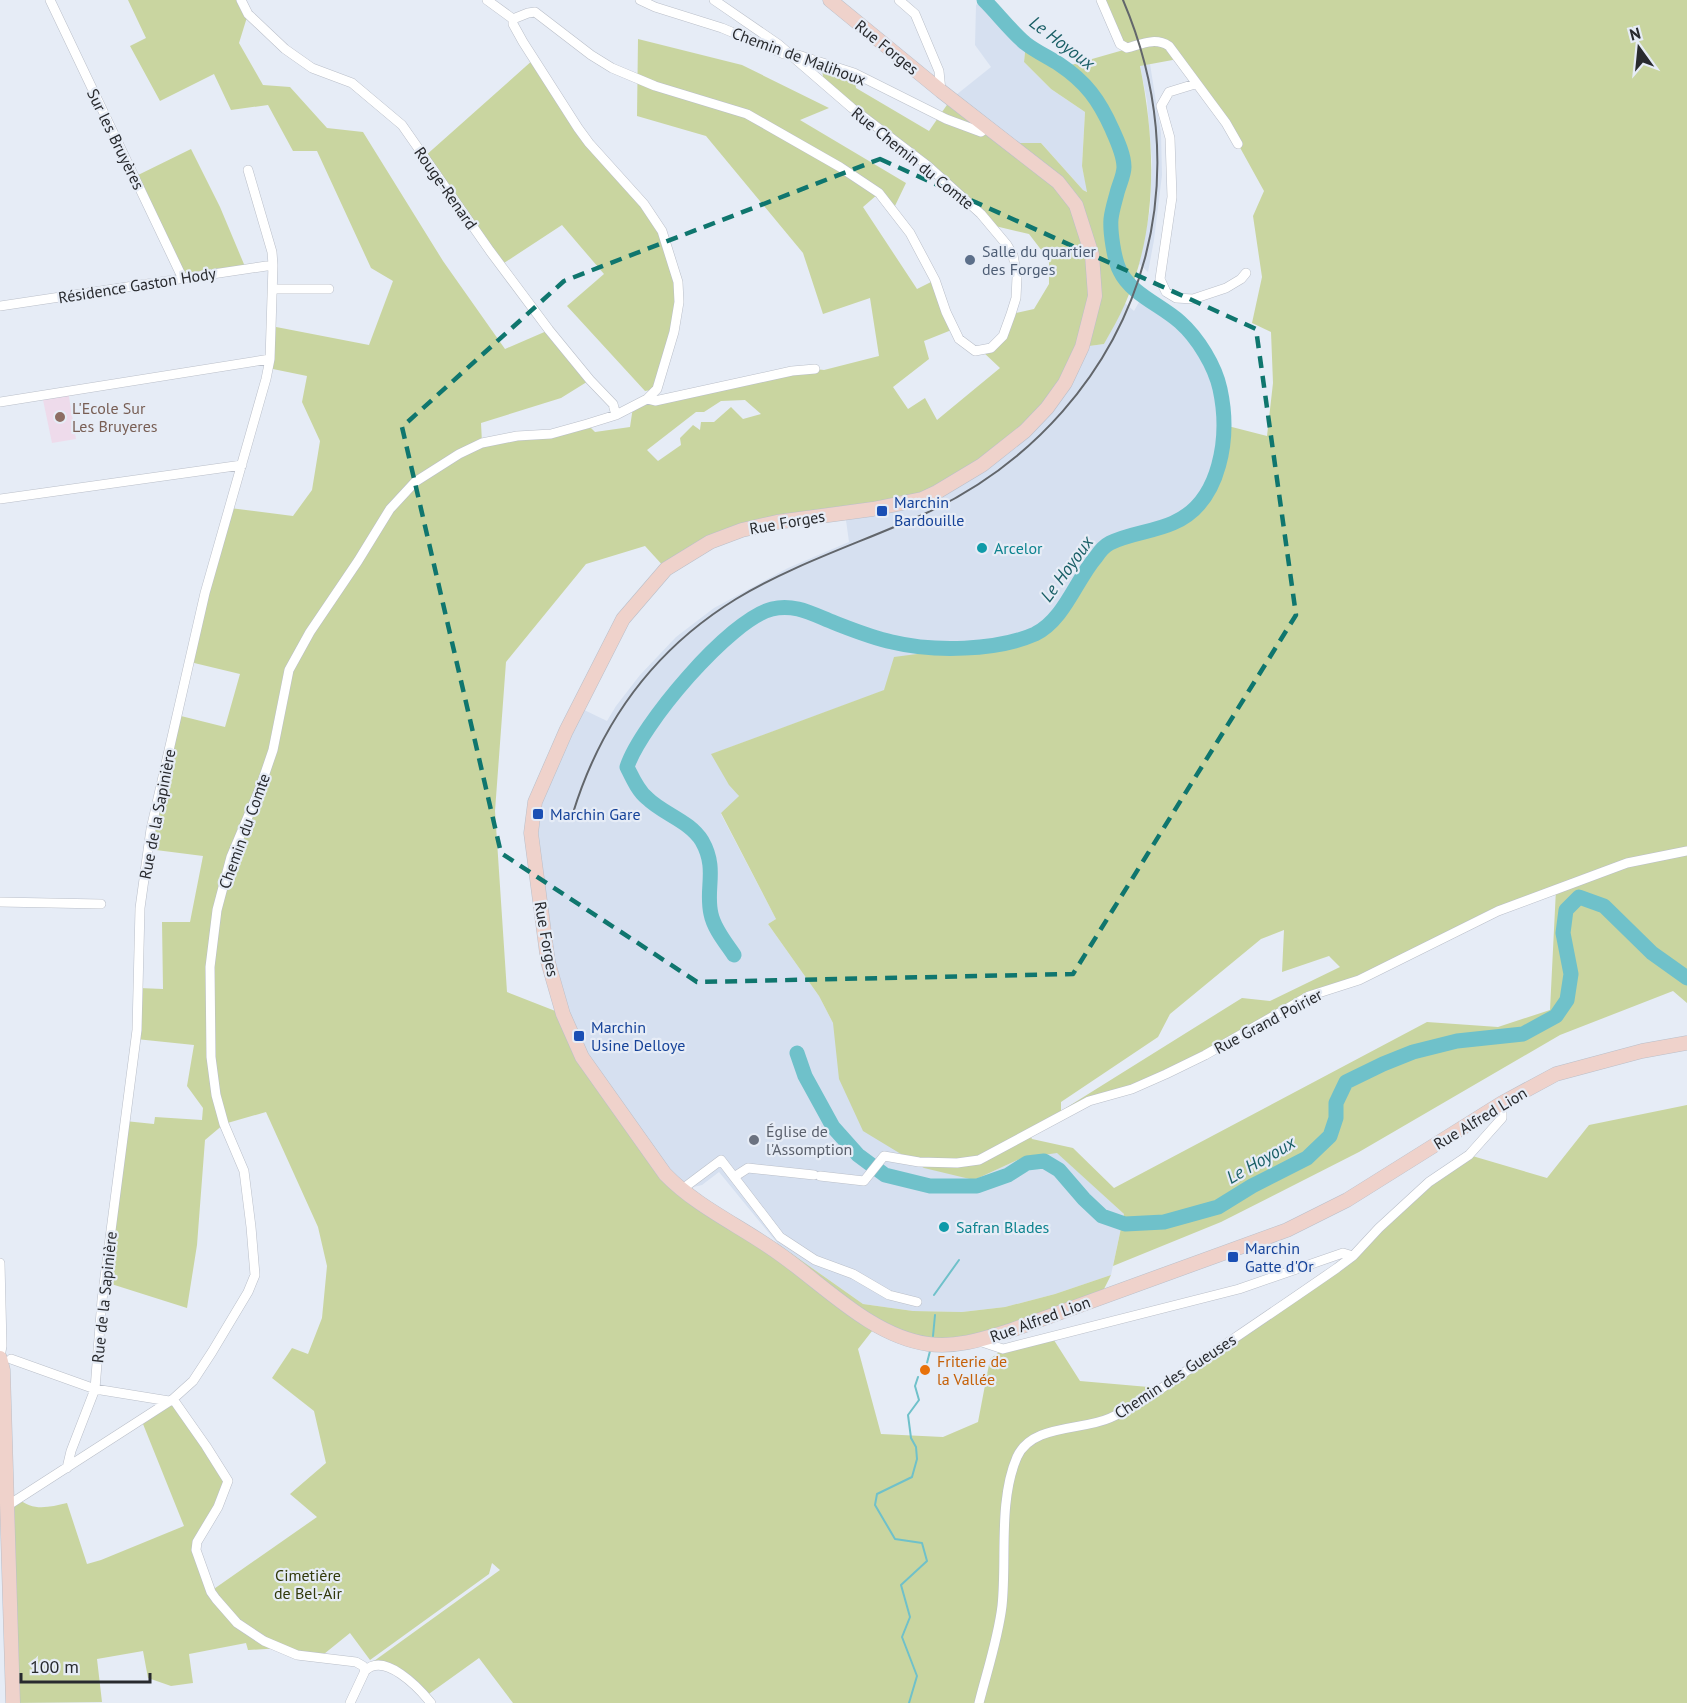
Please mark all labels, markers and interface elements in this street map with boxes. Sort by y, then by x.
water label: Le Hoyoux [1025,11,1101,75]
street label: Rue Forges [851,15,923,79]
north arrow [1609,18,1669,78]
street label: Chemin de Malihoux [729,22,869,90]
text: N [1627,22,1643,45]
street label: Sur les Bruyères [83,85,149,193]
street label: Rue Chemin du Comte [848,102,978,214]
street label: Rouge-Renard [410,143,482,233]
place label: Salle du quartier des Forges [982,241,1097,279]
marker: Salle du quartier des Forges [963,253,977,267]
street label: Résidence Gaston Hody [57,263,218,307]
place label: L'Ecole Sur Les Bruyeres [72,398,158,436]
marker: L'Ecole Sur Les Bruyeres [53,410,67,424]
place label: Marchin Bardouille [894,492,964,530]
marker: Marchin Bardouille [875,504,889,518]
street label: Rue Forges [748,505,826,538]
water label: Le Hoyoux [1035,530,1099,606]
place label: Arcelor [994,538,1043,558]
marker: Arcelor [975,541,989,555]
street label: Rue de la Sapinière [135,747,179,881]
street label: Chemin du Comte [214,771,274,891]
place label: Marchin Gare [550,804,641,824]
marker: Marchin Gare [531,807,545,821]
street label: Rue Forges [531,900,564,978]
street label: Rue Grand Poirier [1210,984,1326,1058]
place label: Marchin Usine Delloye [591,1017,685,1055]
marker: Marchin Usine Delloye [572,1029,586,1043]
street label: Rue Alfred Lion [1430,1082,1530,1154]
place label: Église de l'Assomption [766,1121,852,1159]
water label: Le Hoyoux [1222,1130,1301,1189]
marker: Église de l'Assomption [747,1133,761,1147]
place label: Safran Blades [956,1217,1050,1237]
marker: Safran Blades [937,1220,951,1234]
street label: Rue de la Sapinière [87,1230,121,1364]
place label: Marchin Gatte d'Or [1245,1238,1314,1276]
marker: Marchin Gatte d'Or [1226,1250,1240,1264]
street label: Rue Alfred Lion [987,1292,1093,1346]
street label: Chemin des Gueuses [1110,1329,1240,1423]
place label: Friterie de la Vallée [937,1351,1007,1389]
marker: Friterie de la Vallée [918,1363,932,1377]
park label: Cimetière de Bel-Air [274,1565,343,1603]
scale bar [21,1646,150,1684]
text: 100 m [30,1655,79,1678]

